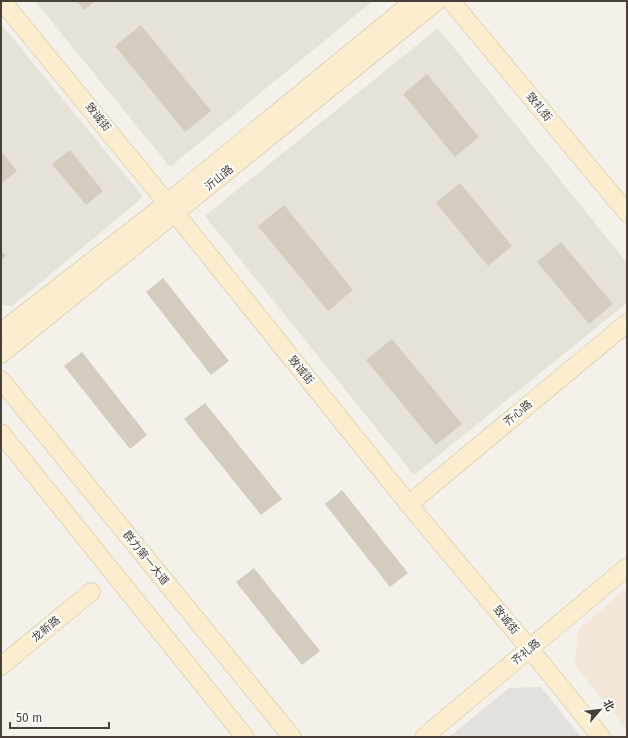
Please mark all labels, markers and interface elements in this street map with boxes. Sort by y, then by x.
street label: 致礼街 [523,90,555,124]
street label: 致诚街 [83,100,113,134]
street label: 沂山路 [202,163,236,193]
street label: 致诚街 [286,353,316,387]
street label: 齐心路 [501,397,535,429]
street label: 群力第一大道 [120,528,172,588]
street label: 致诚街 [490,603,522,637]
street label: 龙新路 [29,613,63,645]
street label: 齐礼路 [509,636,543,668]
north arrow [580,690,620,730]
text: 北 [600,698,617,713]
scale bar [10,704,109,730]
text: 50 m [16,711,42,725]

